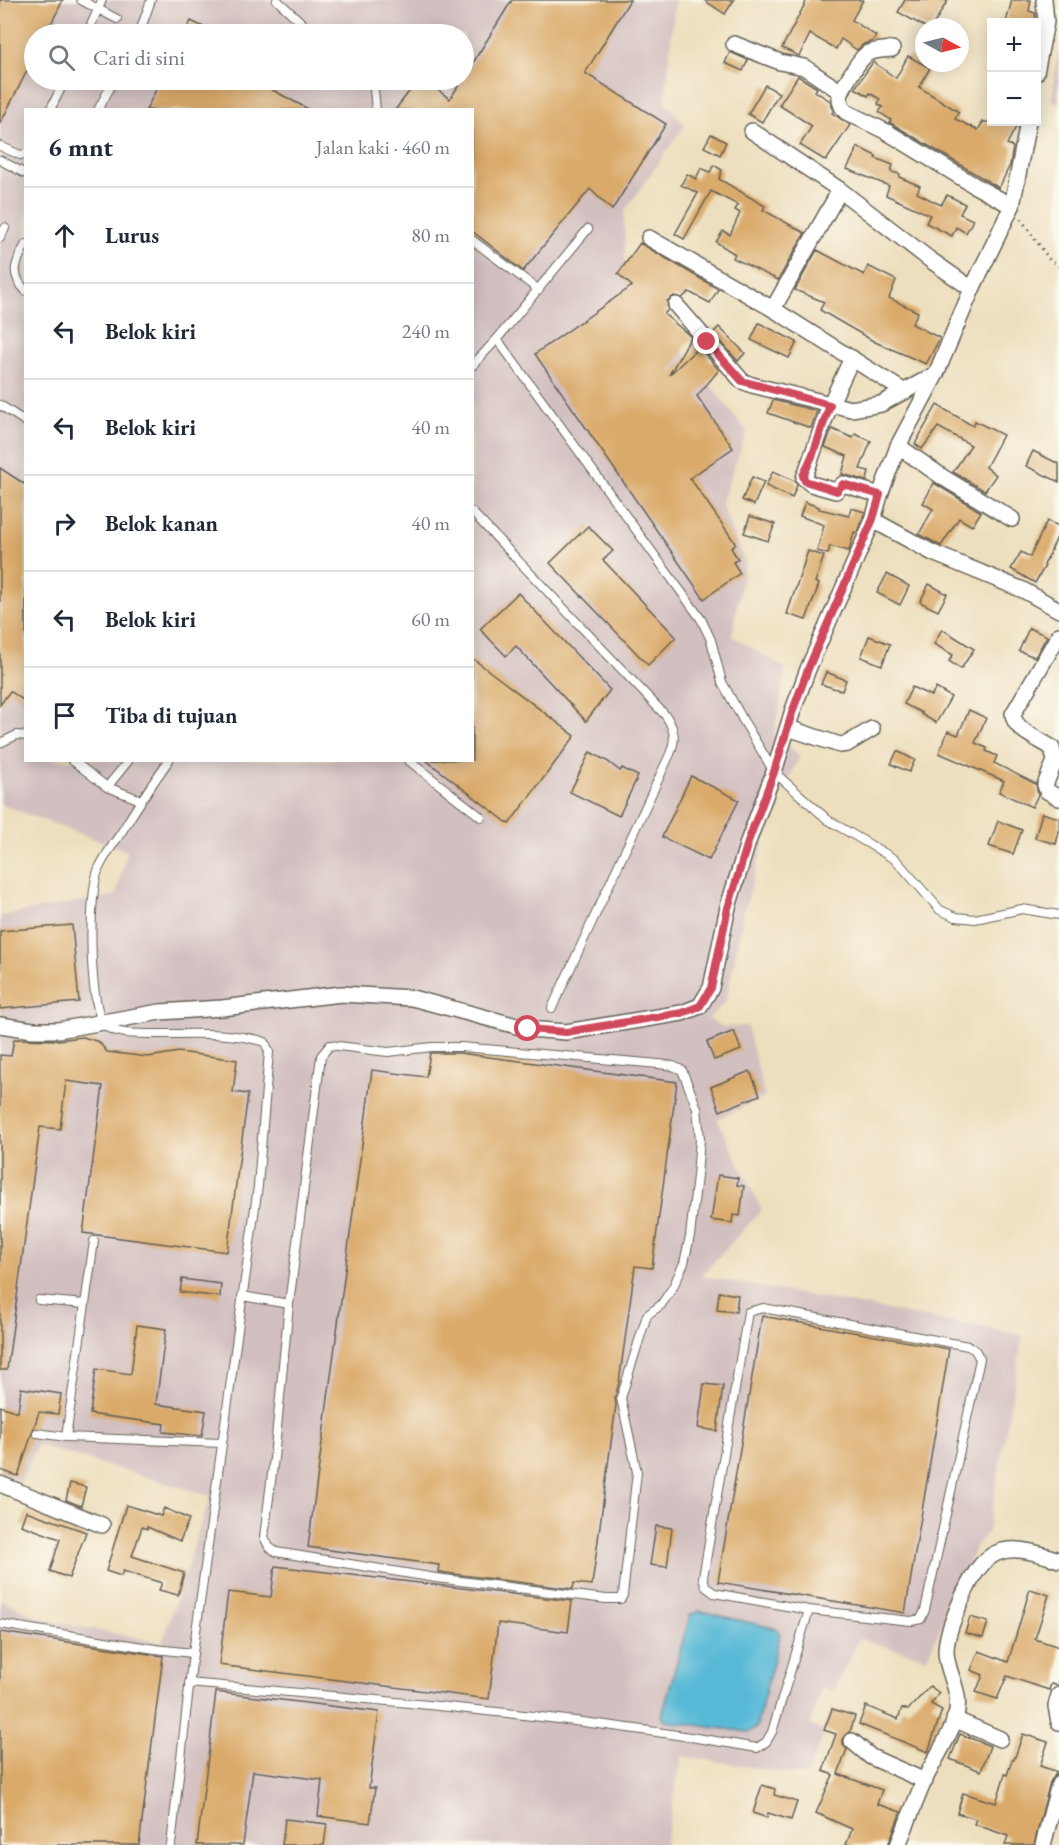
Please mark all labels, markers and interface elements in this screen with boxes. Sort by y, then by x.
north arrow [915,18,969,72]
map controls [987,18,1041,126]
button: + [987,18,1041,72]
search box [24,24,474,90]
icon: search [45,41,78,74]
text: Cari di sini [93,43,185,72]
button: − [987,72,1041,126]
text: 6 mnt [48,130,113,164]
text: Jalan kaki · 460 m [316,134,450,160]
icon: ahead [48,219,81,252]
text: Lurus [105,221,159,250]
text: 80 m [411,222,450,248]
icon: left [48,315,81,348]
text: Belok kiri [105,317,196,346]
text: 240 m [402,318,450,344]
route end [693,328,719,354]
icon: left [48,411,81,444]
text: Belok kiri [105,413,196,442]
text: 40 m [411,414,450,440]
icon: right [48,507,81,540]
text: Belok kanan [105,509,218,538]
text: 40 m [411,510,450,536]
icon: left [48,603,81,636]
text: Belok kiri [105,605,196,634]
text: 60 m [411,606,450,632]
icon: arrive [48,699,81,732]
text: Tiba di tujuan [105,701,237,730]
route start [514,1015,540,1041]

